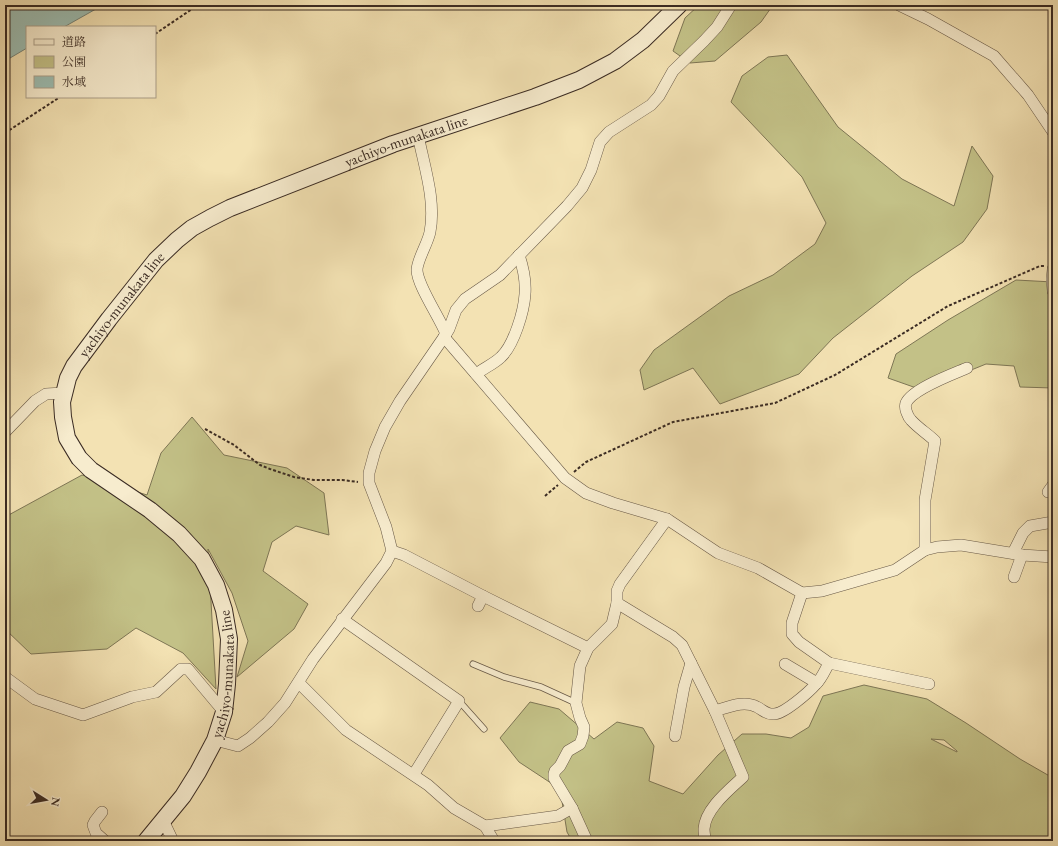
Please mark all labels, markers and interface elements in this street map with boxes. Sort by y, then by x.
legend [26,26,156,98]
text: 道路 [62,34,86,50]
text: 公園 [62,54,86,70]
text: 水域 [62,74,86,90]
street label: yachiyo-munakata line [342,110,470,171]
street label: yachiyo-munakata line [74,247,168,361]
street label: yachiyo-munakata line [206,609,238,740]
north arrow [26,780,66,820]
text: N [48,796,64,808]

